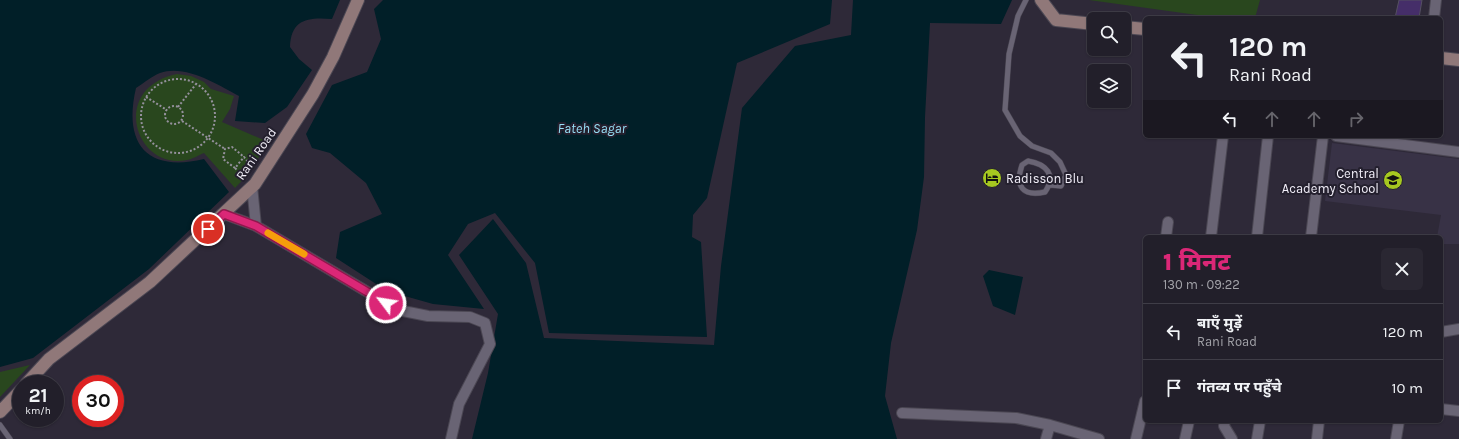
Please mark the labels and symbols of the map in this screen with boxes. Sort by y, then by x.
water label: Fateh Sagar [558,120,628,137]
street label: Rani Road [233,125,279,183]
place label: Central Academy School [1282,166,1379,196]
hotel icon: Radisson Blu [981,167,1003,189]
school or university icon: Central Academy School [1382,169,1404,191]
place label: Radisson Blu [1006,171,1084,186]
pin [191,212,225,246]
position arrow [365,282,407,324]
speed limit sign: 30 [72,375,124,427]

